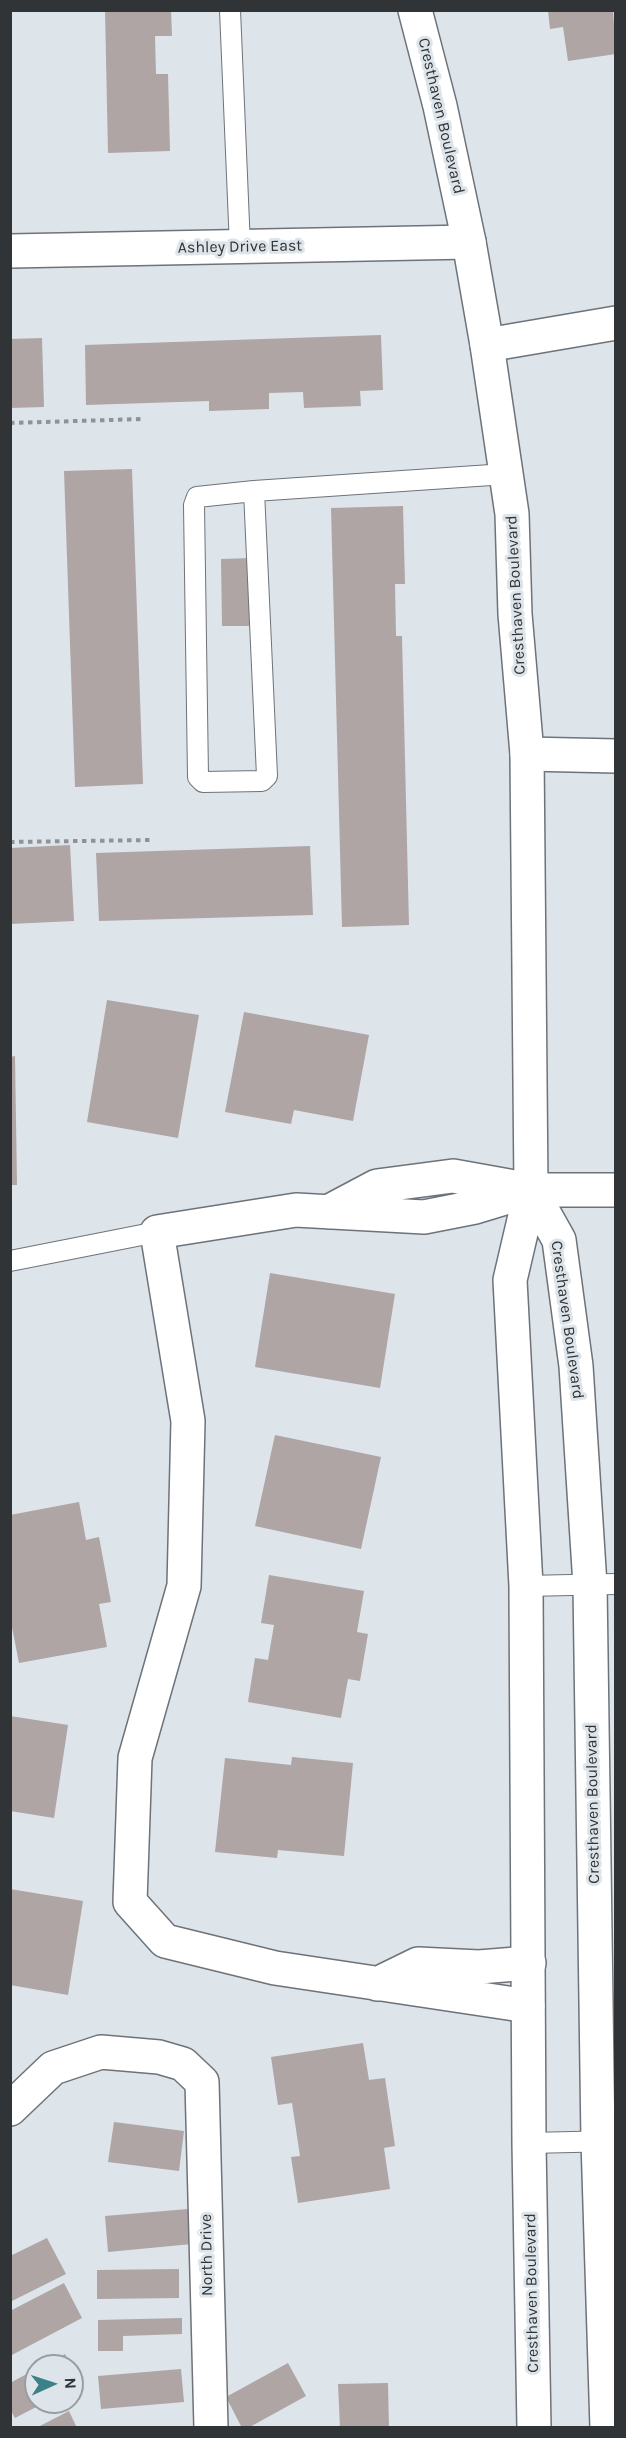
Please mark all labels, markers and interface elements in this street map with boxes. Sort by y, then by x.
street label: Cresthaven Boulevard [414,36,468,196]
street label: Ashley Drive East [178,236,302,258]
street label: Cresthaven Boulevard [502,515,530,675]
street label: Cresthaven Boulevard [546,1240,588,1400]
street label: Cresthaven Boulevard [582,1724,604,1884]
street label: Cresthaven Boulevard [521,2213,543,2373]
street label: North Drive [197,2214,217,2296]
north arrow [24,2354,84,2414]
text: N [61,2377,80,2389]

